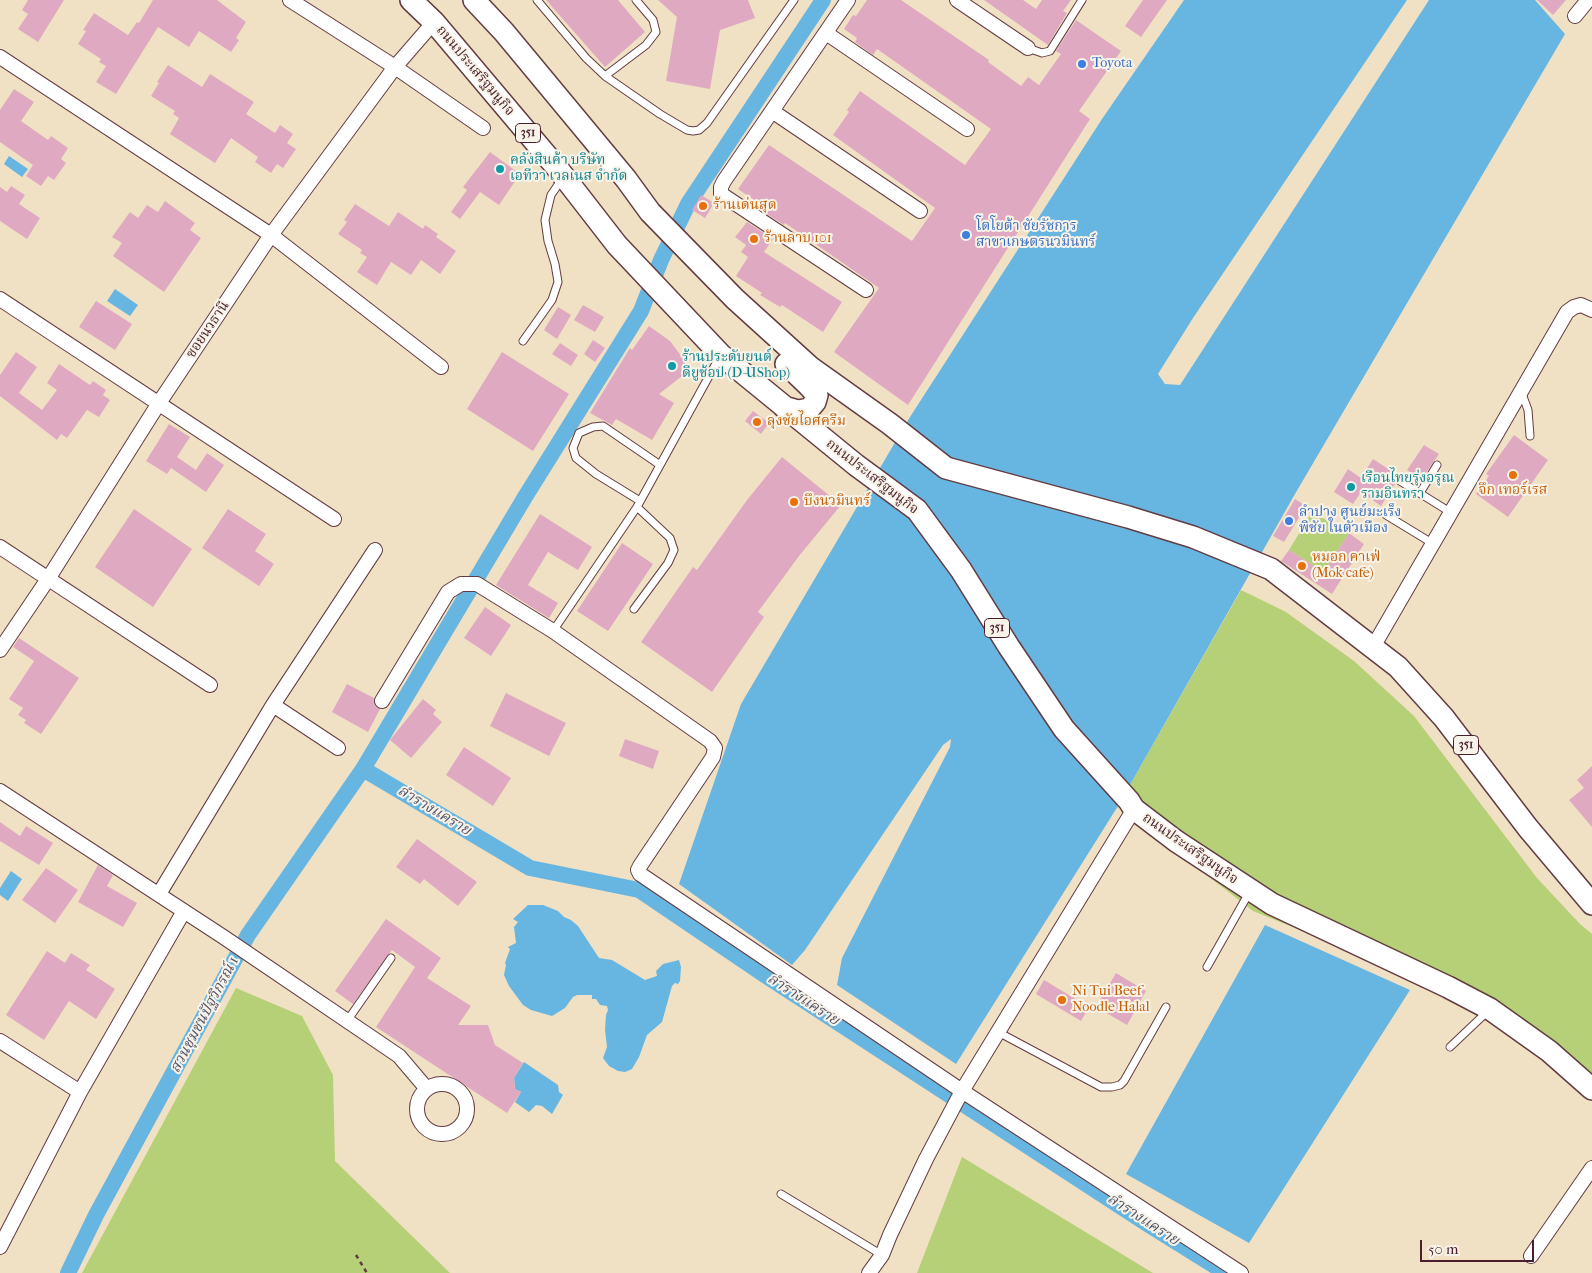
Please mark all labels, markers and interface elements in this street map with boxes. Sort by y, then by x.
street label: ถนนประเสริฐมนูกิจ [432,22,518,120]
place label: Toyota [1092,56,1132,72]
marker: Toyota [1076,58,1088,70]
road number: 351 [516,124,540,142]
place label: คลังสินค้า บริษัท เอทีวา เวลเนส จำกัด [510,153,628,186]
marker: คลังสินค้า บริษัท เอทีวา เวลเนส จำกัด [494,163,506,175]
place label: ร้านเด่นสุด [713,198,777,214]
marker: ร้านเด่นสุด [697,200,709,212]
place label: โตโยต้า ชัยรัชการ สาขาเกษตรนวมินทร์ [976,219,1096,252]
marker: โตโยต้า ชัยรัชการ สาขาเกษตรนวมินทร์ [960,229,972,241]
place label: ร้านลาบ 101 [764,231,832,247]
marker: ร้านลาบ 101 [748,233,760,245]
street label: ซอยนวธานี [183,298,233,362]
place label: ร้านประดับยนต์ ดียูช้อป (D-UShop) [682,350,790,382]
marker: ร้านประดับยนต์ ดียูช้อป (D-UShop) [666,360,678,372]
place label: ลุงชัยไอศครีม [767,414,846,430]
marker: ลุงชัยไอศครีม [751,416,763,428]
street label: ถนนประเสริฐมนูกิจ [822,436,922,518]
marker: จึก เทอร์เรส [1507,469,1519,481]
place label: เรือนไทยรุ่งอรุณ รามอินทรา [1361,471,1454,504]
marker: เรือนไทยรุ่งอรุณ รามอินทรา [1345,481,1357,493]
place label: จึก เทอร์เรส [1479,483,1547,499]
place label: บึงนวมินทร์ [804,494,870,510]
marker: บึงนวมินทร์ [788,496,800,508]
place label: ลำปาง ศูนย์มะเร็ง พิชัย ในตัวเมือง [1299,505,1401,538]
marker: ลำปาง ศูนย์มะเร็ง พิชัย ในตัวเมือง [1283,515,1295,527]
place label: หมอก คาเฟ่ (Mok cafe) [1312,550,1380,582]
marker: หมอก คาเฟ่ (Mok cafe) [1296,560,1308,572]
road number: 351 [984,618,1010,638]
road number: 351 [1454,736,1478,754]
water label: ลำรางแคราย [394,782,474,840]
street label: ถนนประเสริฐมนูกิจ [1139,810,1241,888]
water label: สวนชุมชนปัฐวิกรณ์ 1 [167,954,243,1076]
water label: ลำรางแคราย [764,970,842,1030]
place label: Ni Tui Beef Noodle Halal [1072,984,1150,1016]
marker: Ni Tui Beef Noodle Halal [1056,994,1068,1006]
water label: ลำรางแคราย [1104,1190,1182,1250]
scale bar [1422,1230,1536,1262]
text: 50 m [1428,1240,1458,1258]

